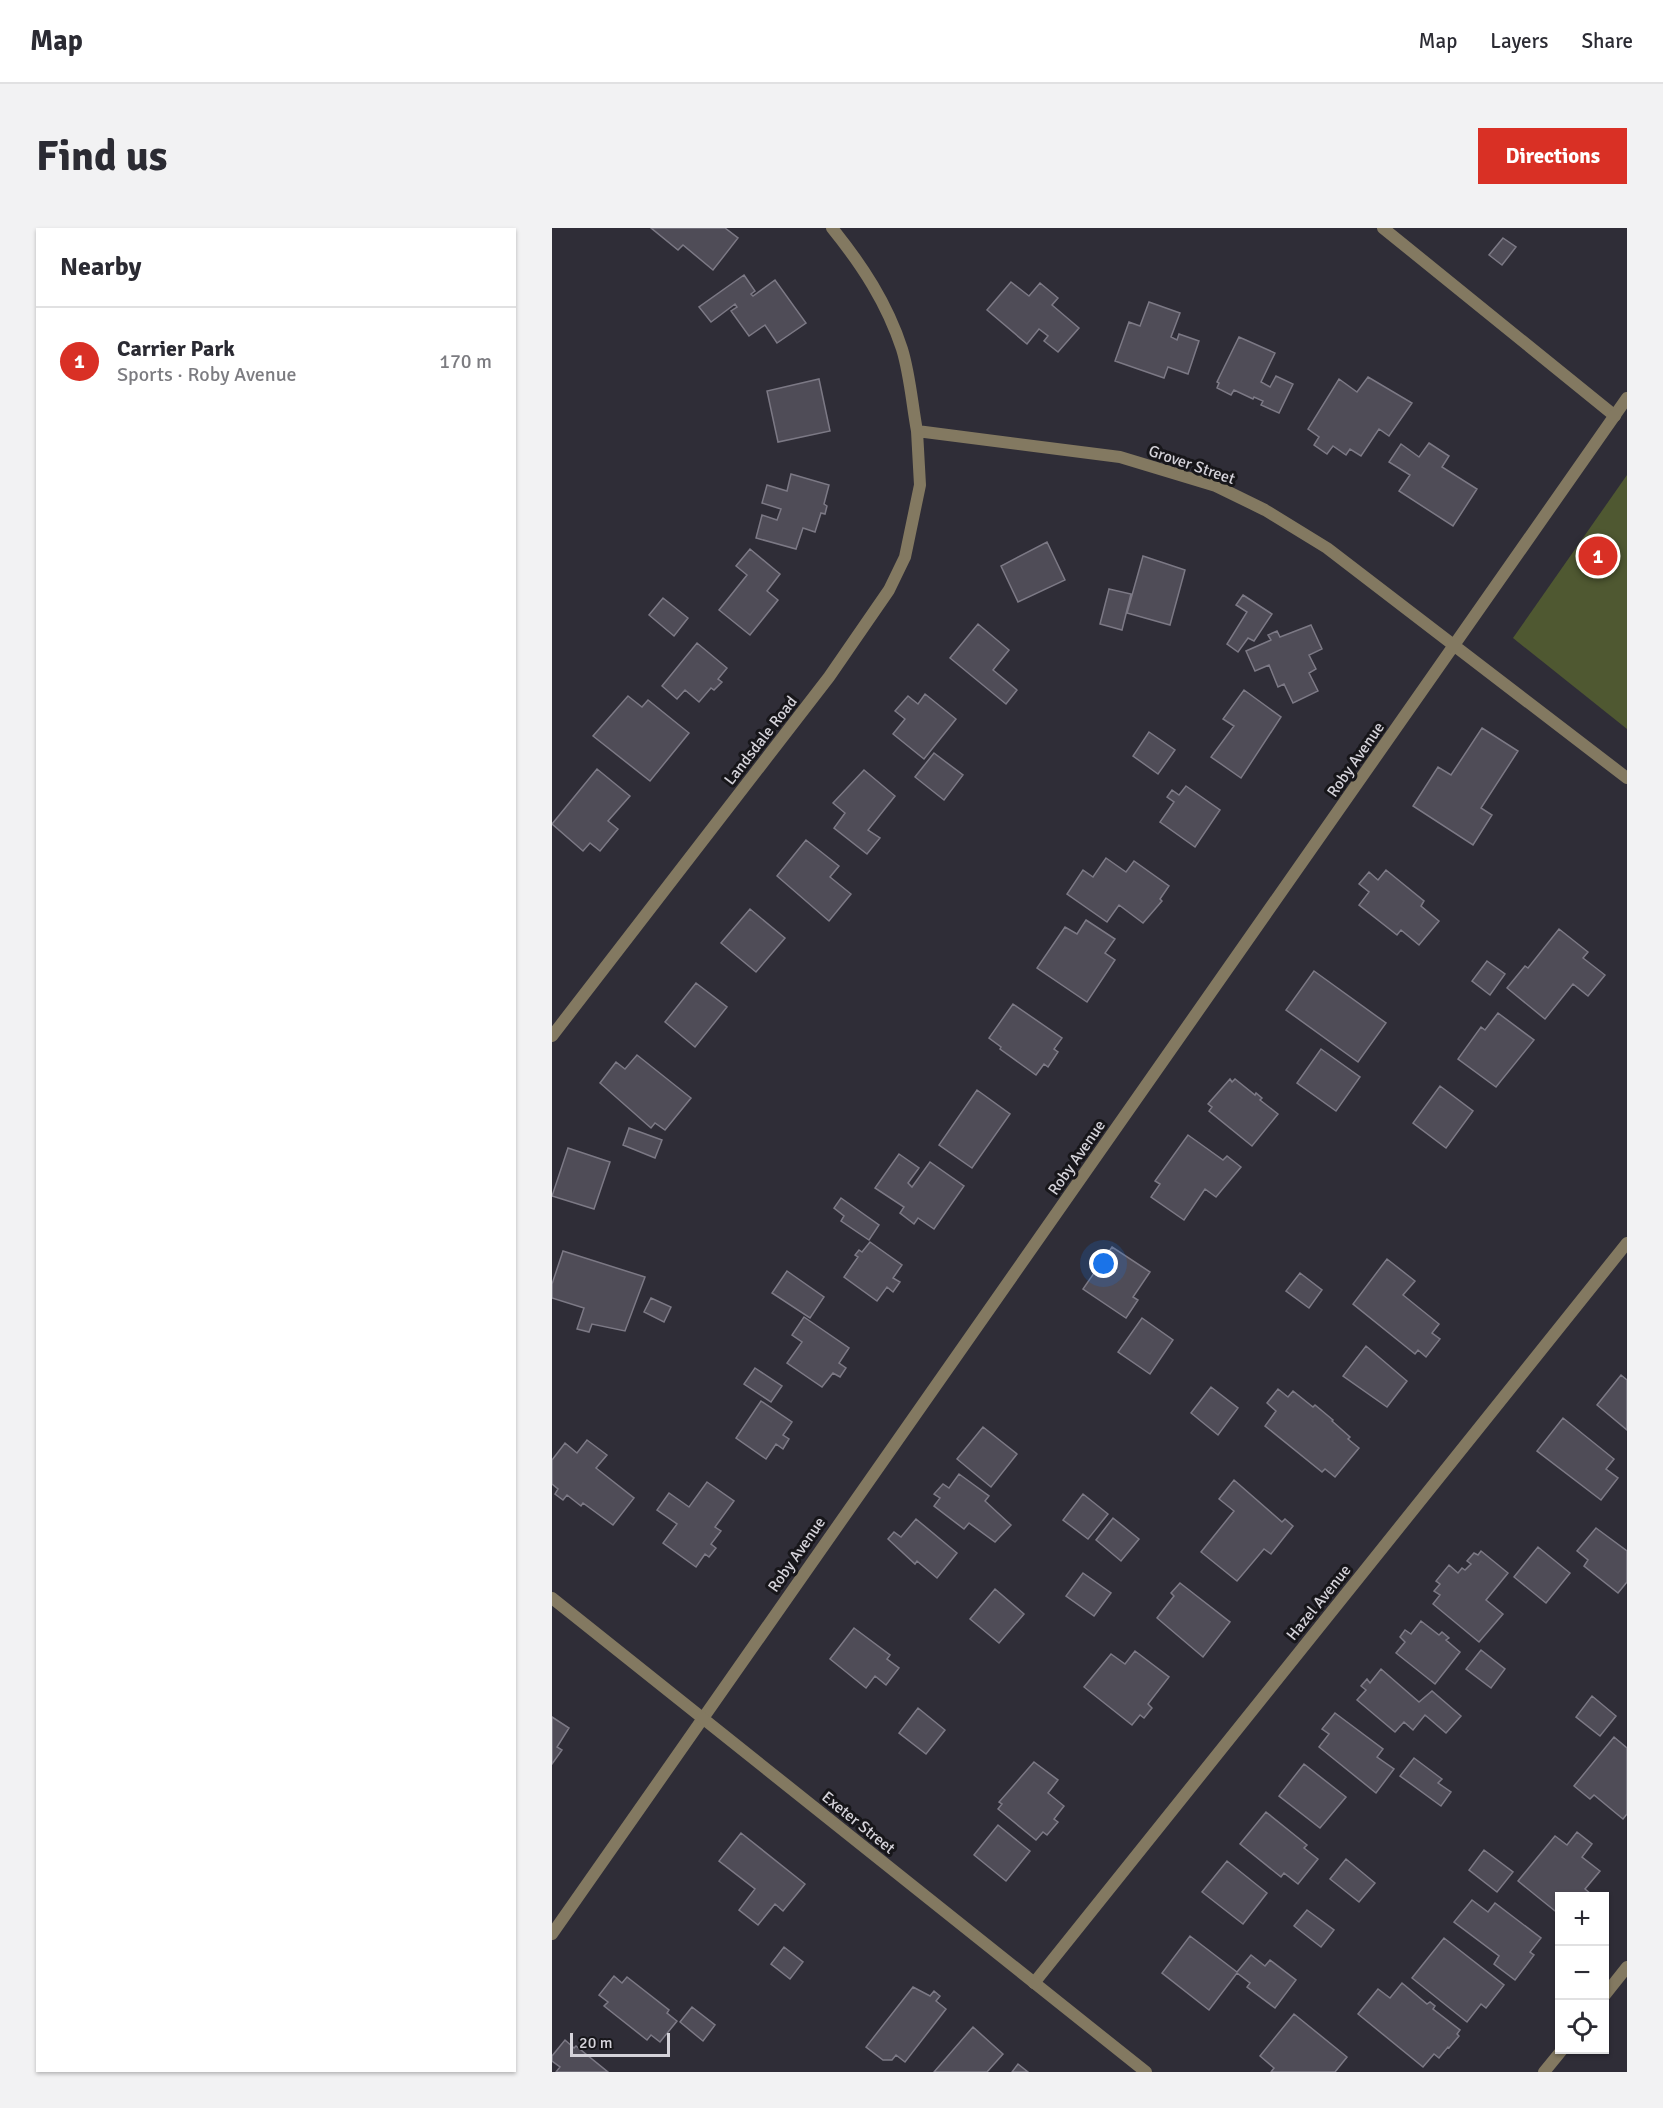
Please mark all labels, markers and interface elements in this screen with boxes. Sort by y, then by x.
text: Map [30,24,83,58]
text: Map [1419,28,1457,54]
text: Layers [1490,28,1548,54]
text: Share [1581,28,1633,54]
button: Directions [1478,128,1627,184]
text: Find us [36,131,167,182]
text: Nearby [60,251,141,283]
text: Carrier Park [117,335,235,362]
text: 1 [74,349,85,374]
text: 170 m [439,349,492,374]
text: Sports · Roby Avenue [117,362,297,387]
street label: Grover Street [1146,441,1238,489]
pin: 1 [1578,534,1618,578]
street label: Landsdale Road [720,692,802,789]
street label: Roby Avenue [1323,718,1389,801]
street label: Roby Avenue [1044,1116,1110,1199]
your location [1089,1249,1118,1278]
street label: Roby Avenue [764,1513,830,1596]
street label: Hazel Avenue [1282,1561,1356,1645]
street label: Exeter Street [818,1787,899,1859]
map controls [1555,1892,1609,2054]
button: + [1555,1892,1609,1946]
button: − [1555,1946,1609,2000]
button: locate [1555,2000,1609,2054]
scale bar [570,2030,670,2058]
text: 20 m [579,2033,613,2053]

